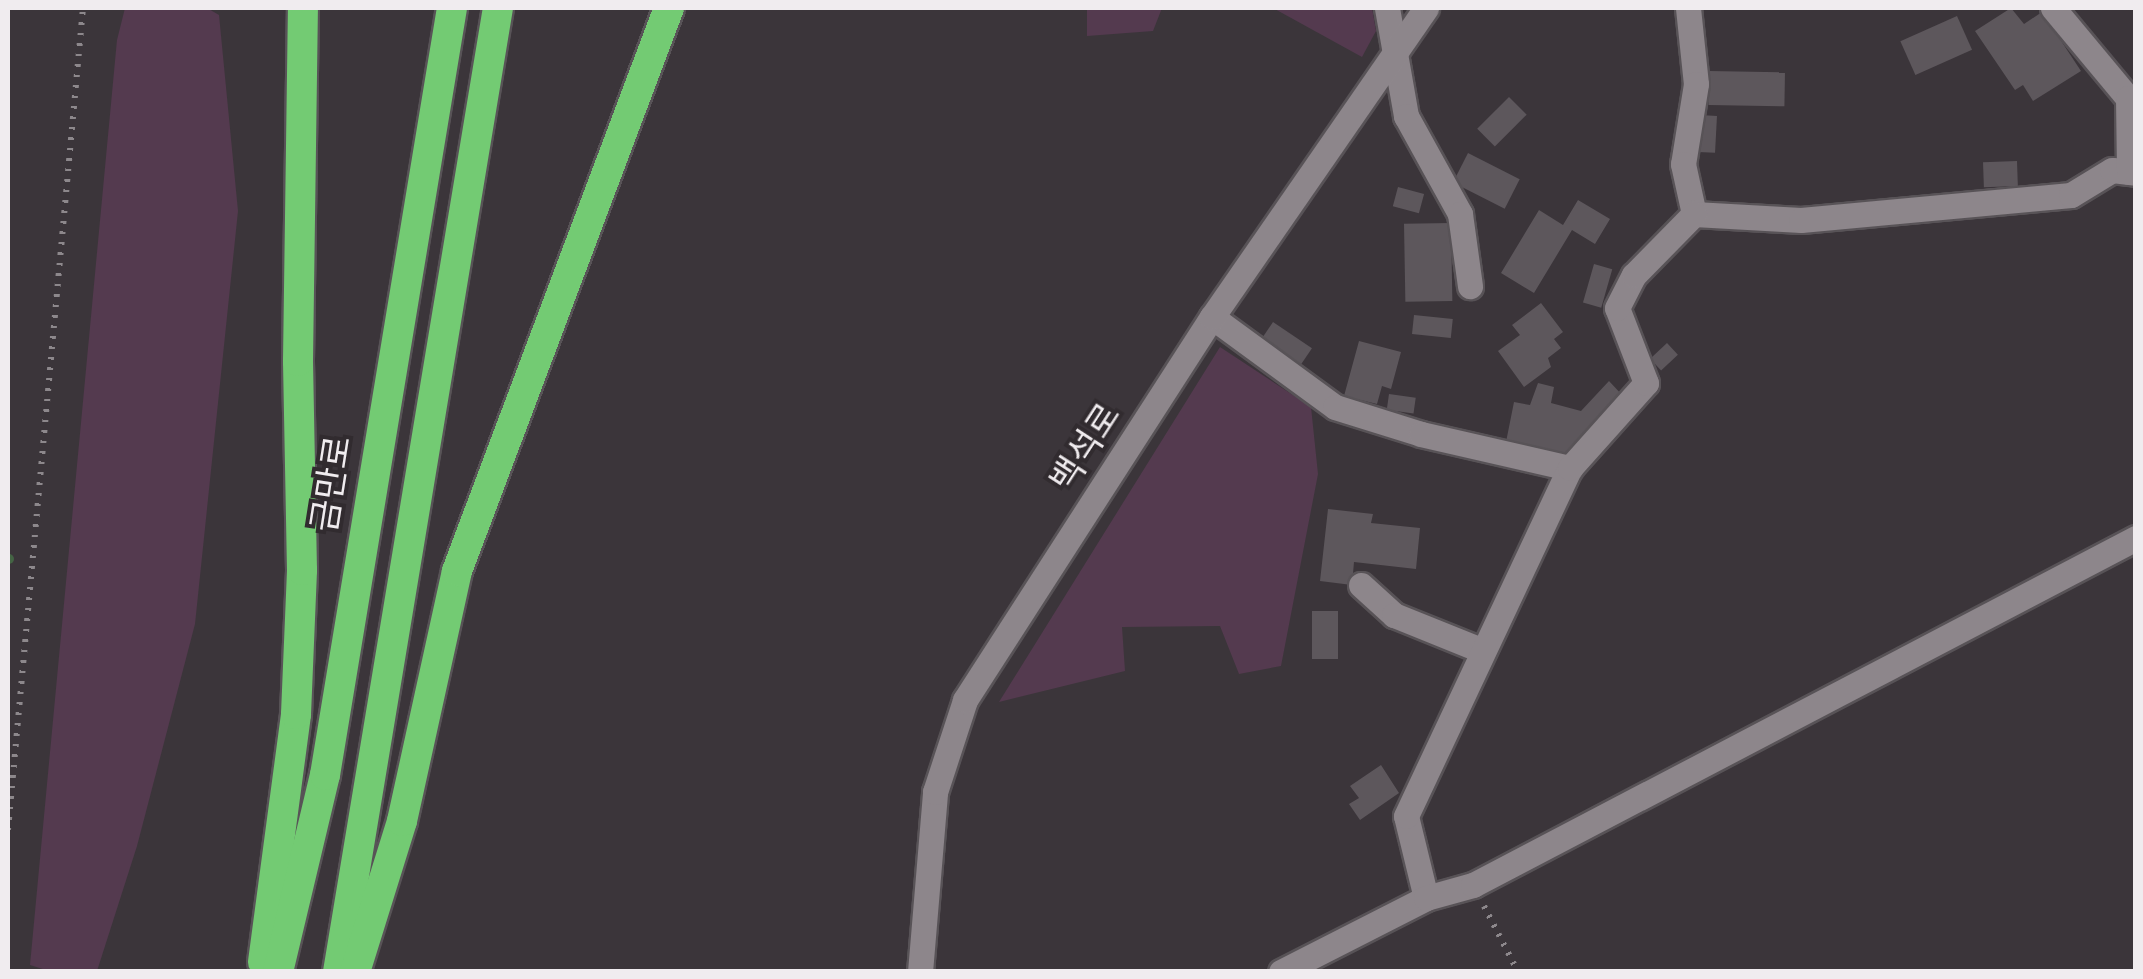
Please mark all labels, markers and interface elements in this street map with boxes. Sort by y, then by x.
street label: 백석로 [1042,396,1130,500]
street label: 금만로 [304,433,360,535]

